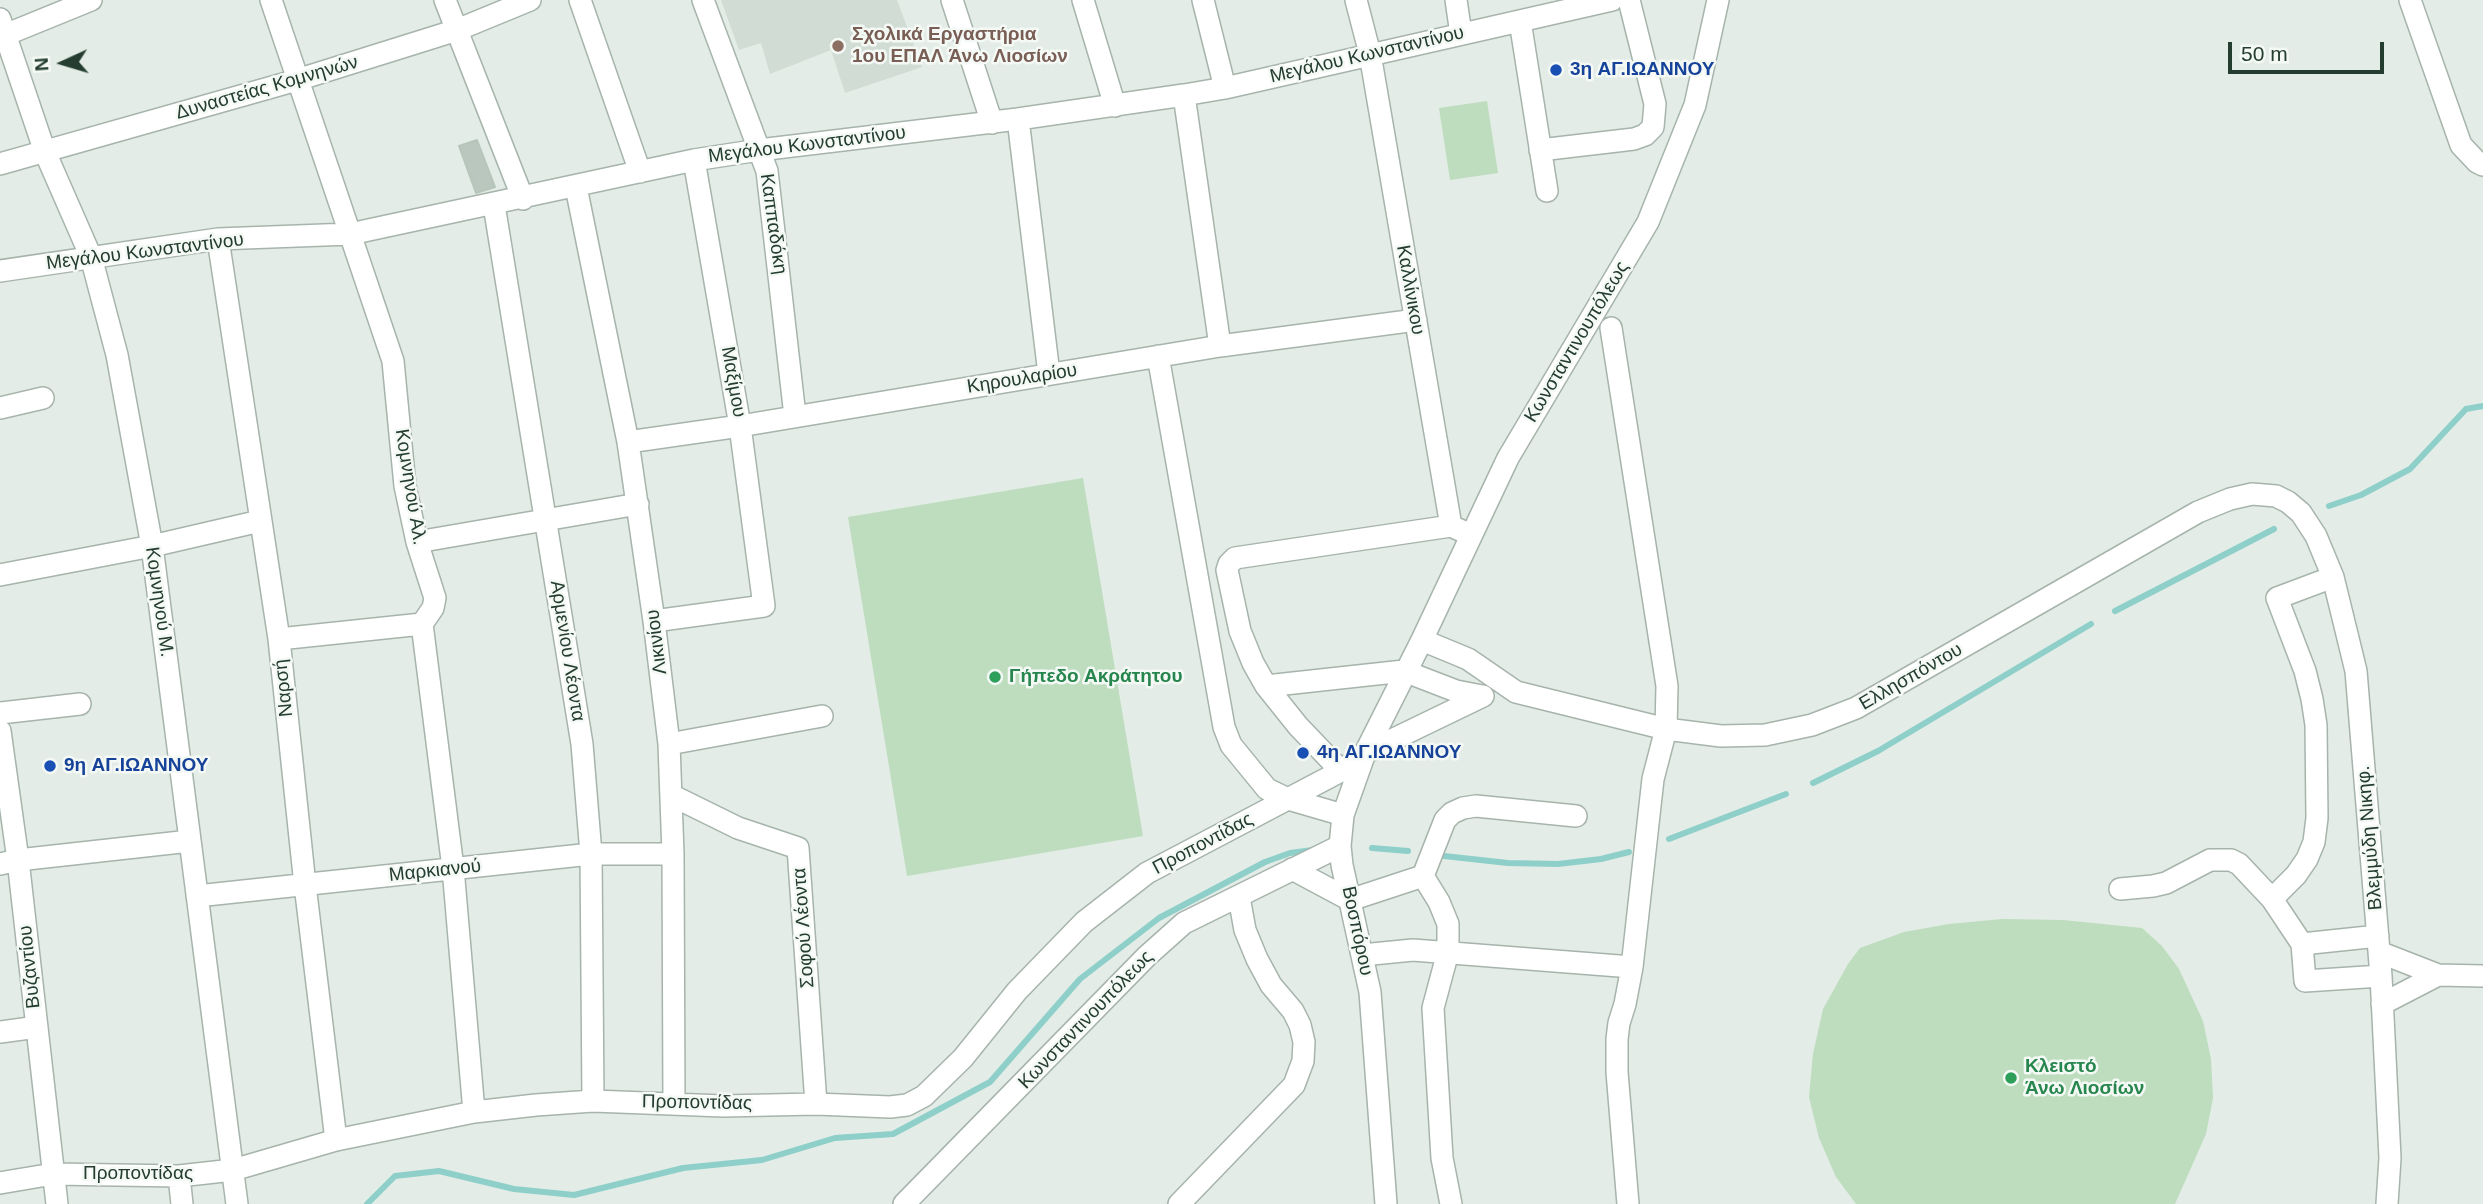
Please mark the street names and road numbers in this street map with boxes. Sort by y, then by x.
street label: Μεγάλου Κωνσταντίνου [1268,22,1466,88]
street label: Δυναστείας Κομνηνών [173,51,361,125]
street label: Μεγάλου Κωνσταντίνου [707,122,907,168]
street label: Καππαδόκη [755,172,791,276]
street label: Μεγάλου Κωνσταντίνου [45,229,245,275]
street label: Καλλίνικου [1391,243,1429,337]
street label: Κωνσταντινουπόλεως [1520,257,1634,427]
street label: Μαξίμου [716,345,750,419]
street label: Κηρουλαρίου [965,359,1079,399]
street label: Κομνηνού Αλ. [390,427,430,547]
street label: Κομνηνού Μ. [140,546,178,658]
street label: Αρμενίου Λέοντα [545,579,589,723]
street label: Λικινίου [642,608,672,676]
street label: Ελλησπόντου [1855,638,1967,716]
street label: Ναρσή [270,658,298,718]
street label: Βλεμμύδη Νικηφ. [2352,765,2388,911]
street label: Προποντίδας [1149,808,1257,880]
street label: Μαρκιανού [388,855,482,887]
street label: Σοφού Λέοντα [788,867,820,989]
street label: Βοσπόρου [1336,884,1378,978]
street label: Βυζαντίου [14,924,46,1010]
street label: Κωνσταντινουπόλεως [1014,946,1158,1094]
street label: Προποντίδας [642,1091,752,1115]
street label: Προποντίδας [83,1163,193,1185]

